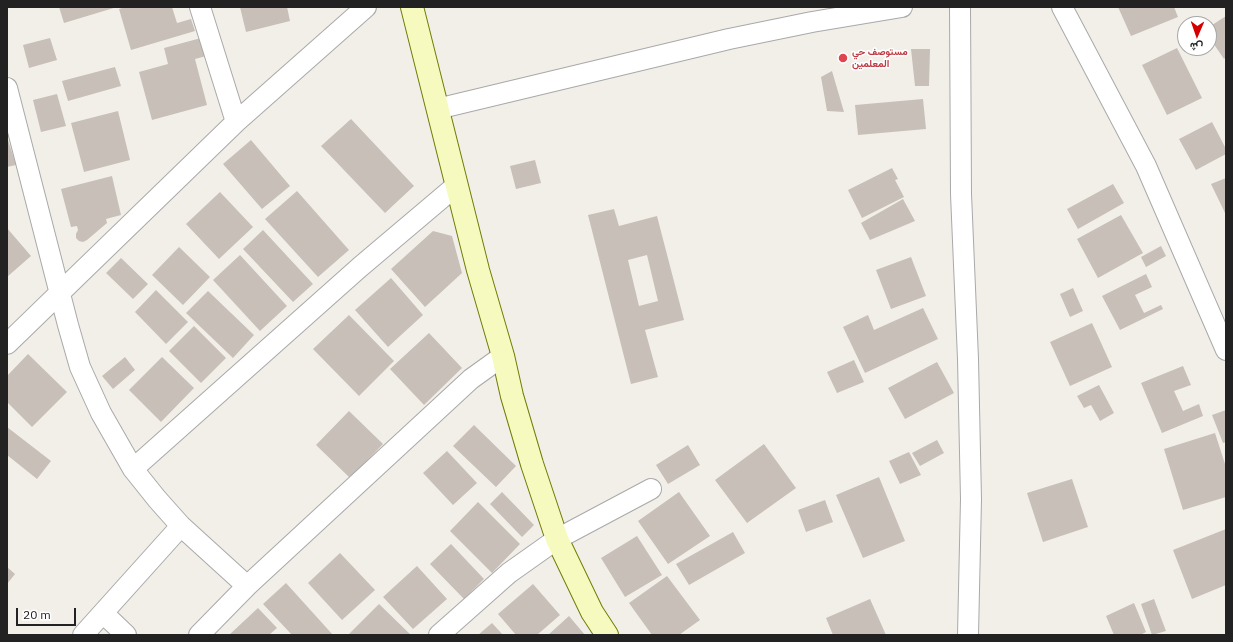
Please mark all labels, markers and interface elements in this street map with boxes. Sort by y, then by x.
north arrow [1177,16,1217,56]
text: ش [1190,40,1203,54]
place label: مستوصف حي المعلمين [852,46,908,70]
marker: مستوصف حي المعلمين [837,52,849,64]
scale bar [18,600,78,626]
text: 20 m [23,607,51,622]

